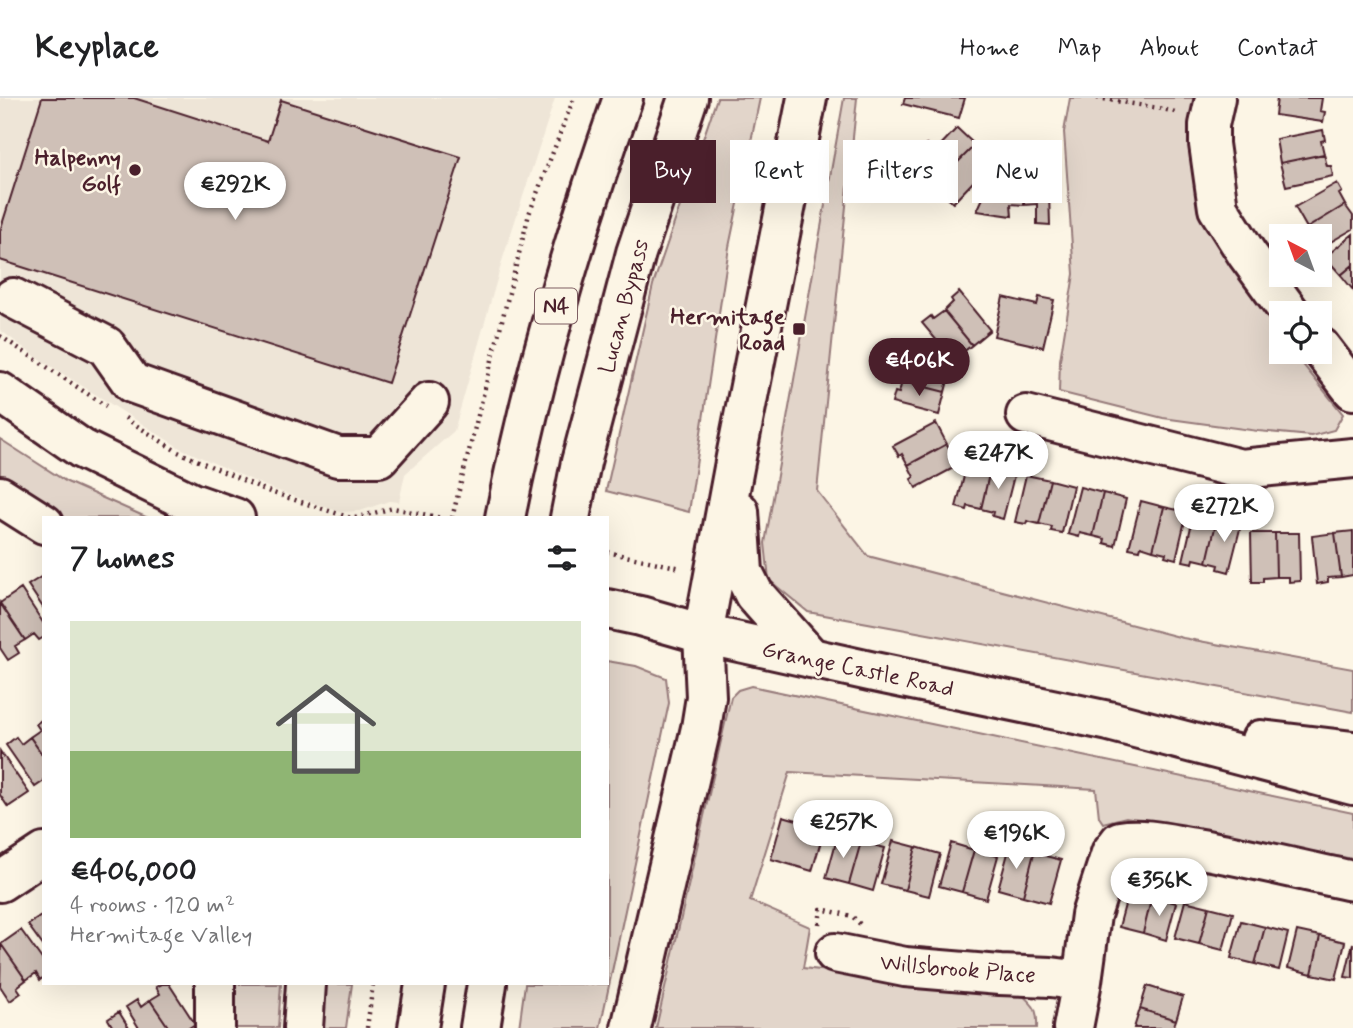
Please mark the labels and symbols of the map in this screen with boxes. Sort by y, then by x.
place label: Halpenny Golf [34,144,121,200]
marker: Halpenny Golf [127,162,143,178]
pin: €292K [186,162,284,222]
north arrow [1269,224,1332,287]
street label: Lucan Bypass [593,236,657,377]
road number: N4 [535,288,577,324]
place label: Hermitage Road [670,303,786,359]
marker: Hermitage Road [791,321,807,337]
pin: €406K [870,338,968,398]
pin: €247K [949,432,1047,491]
pin: €272K [1175,484,1273,544]
street label: Grange Castle Road [759,635,956,705]
pin: €257K [794,800,892,860]
pin: €196K [967,812,1065,871]
pin: €356K [1110,858,1208,918]
street label: Willsbrook Place [879,948,1037,992]

